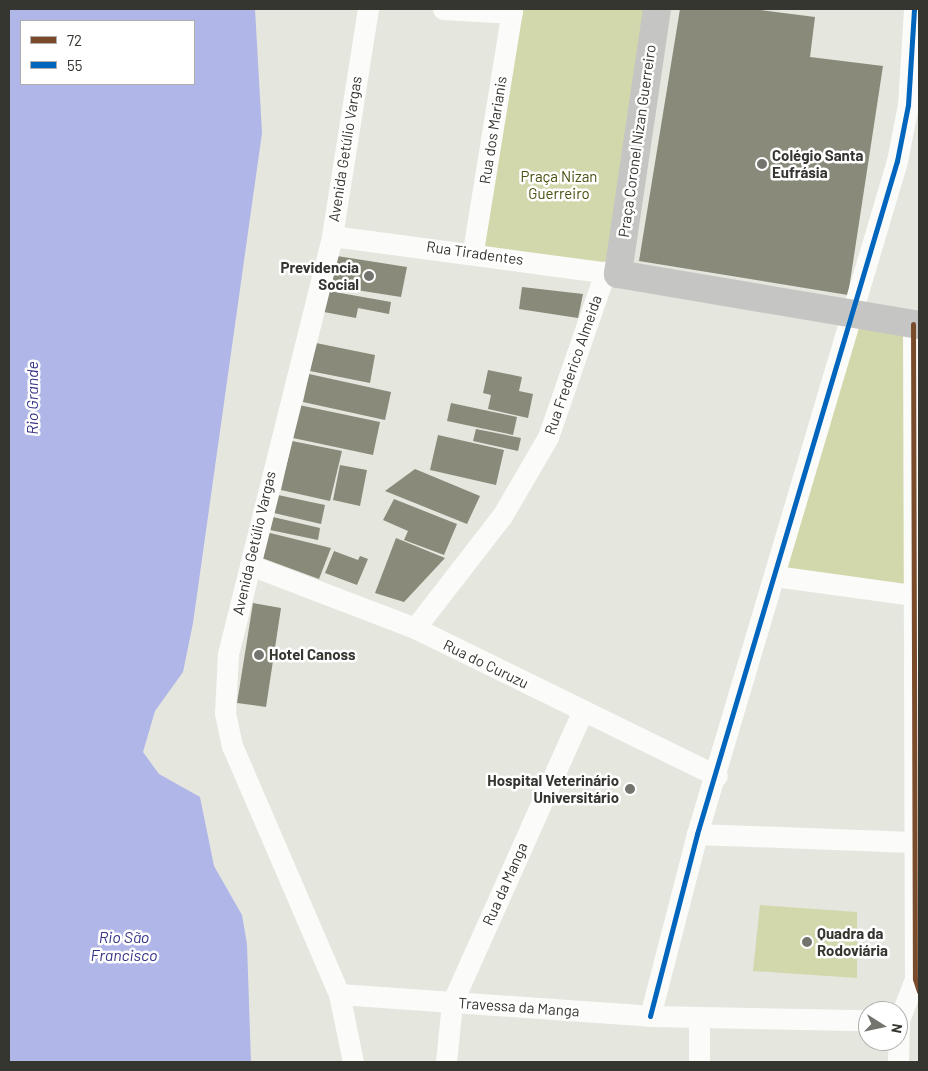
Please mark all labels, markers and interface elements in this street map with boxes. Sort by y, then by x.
legend [20,20,195,85]
text: 72 [67,31,82,49]
street label: Praça Coronel Nizan Guerreiro [615,43,659,239]
text: 55 [67,56,82,74]
street label: Avenida Getúlio Vargas [325,75,365,223]
street label: Rua dos Marianis [476,75,510,185]
place label: Colégio Santa Eufrásia [772,146,863,181]
marker: Colégio Santa Eufrásia [756,158,768,170]
park label: Praça Nizan Guerreiro [521,167,597,202]
street label: Rua Tiradentes [425,237,525,269]
place label: Previdencia Social [280,258,359,293]
marker: Previdencia Social [363,270,375,282]
street label: Rua Frederico Almeida [541,293,605,437]
water label: Rio Grande [22,361,42,435]
street label: Avenida Getúlio Vargas [229,469,279,617]
street label: Rua do Curuzu [440,636,532,692]
place label: Hotel Canoss [269,646,355,664]
marker: Hotel Canoss [253,649,265,661]
place label: Hospital Veterinário Universitário [487,771,619,806]
marker: Hospital Veterinário Universitário [623,782,637,796]
street label: Rua da Manga [479,840,531,928]
place label: Quadra da Rodoviária [817,924,888,959]
water label: Rio São Francisco [91,927,157,965]
marker: Quadra da Rodoviária [801,936,813,948]
street label: Travessa da Manga [458,994,580,1020]
north arrow [858,1001,908,1051]
text: N [888,1022,906,1035]

